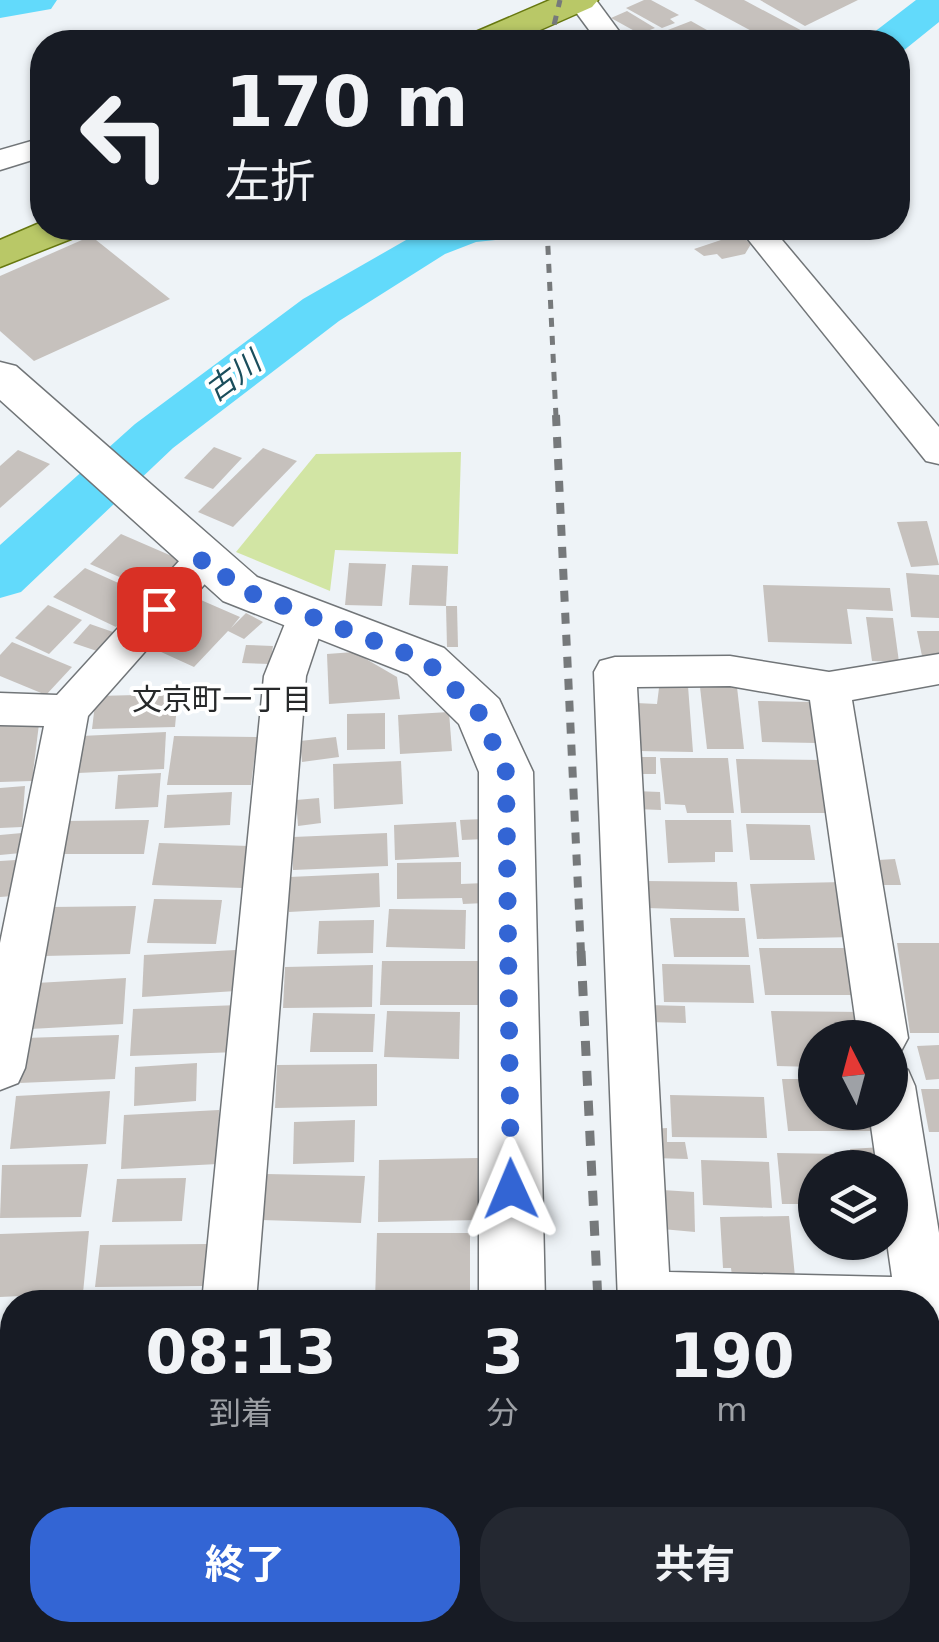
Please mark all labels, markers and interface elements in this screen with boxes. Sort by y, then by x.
text: 170 m [225,61,468,143]
icon: left [60,70,190,200]
text: 左折 [225,155,315,208]
water label: 古川 [199,342,270,408]
pin [117,567,202,652]
icon: arrive [132,582,187,637]
district label: 文京町一丁目 [132,682,312,717]
north arrow [798,1020,908,1130]
map controls [798,1020,908,1260]
position arrow [459,1137,563,1241]
button: layers [798,1150,908,1260]
text: 08:13 [146,1317,337,1387]
text: 3 [482,1317,524,1387]
text: 190 [669,1321,795,1391]
text: m [716,1391,747,1429]
text: 到着 [209,1394,273,1432]
text: 分 [487,1394,519,1432]
button: 終了 [30,1507,460,1622]
button: 共有 [480,1507,910,1622]

